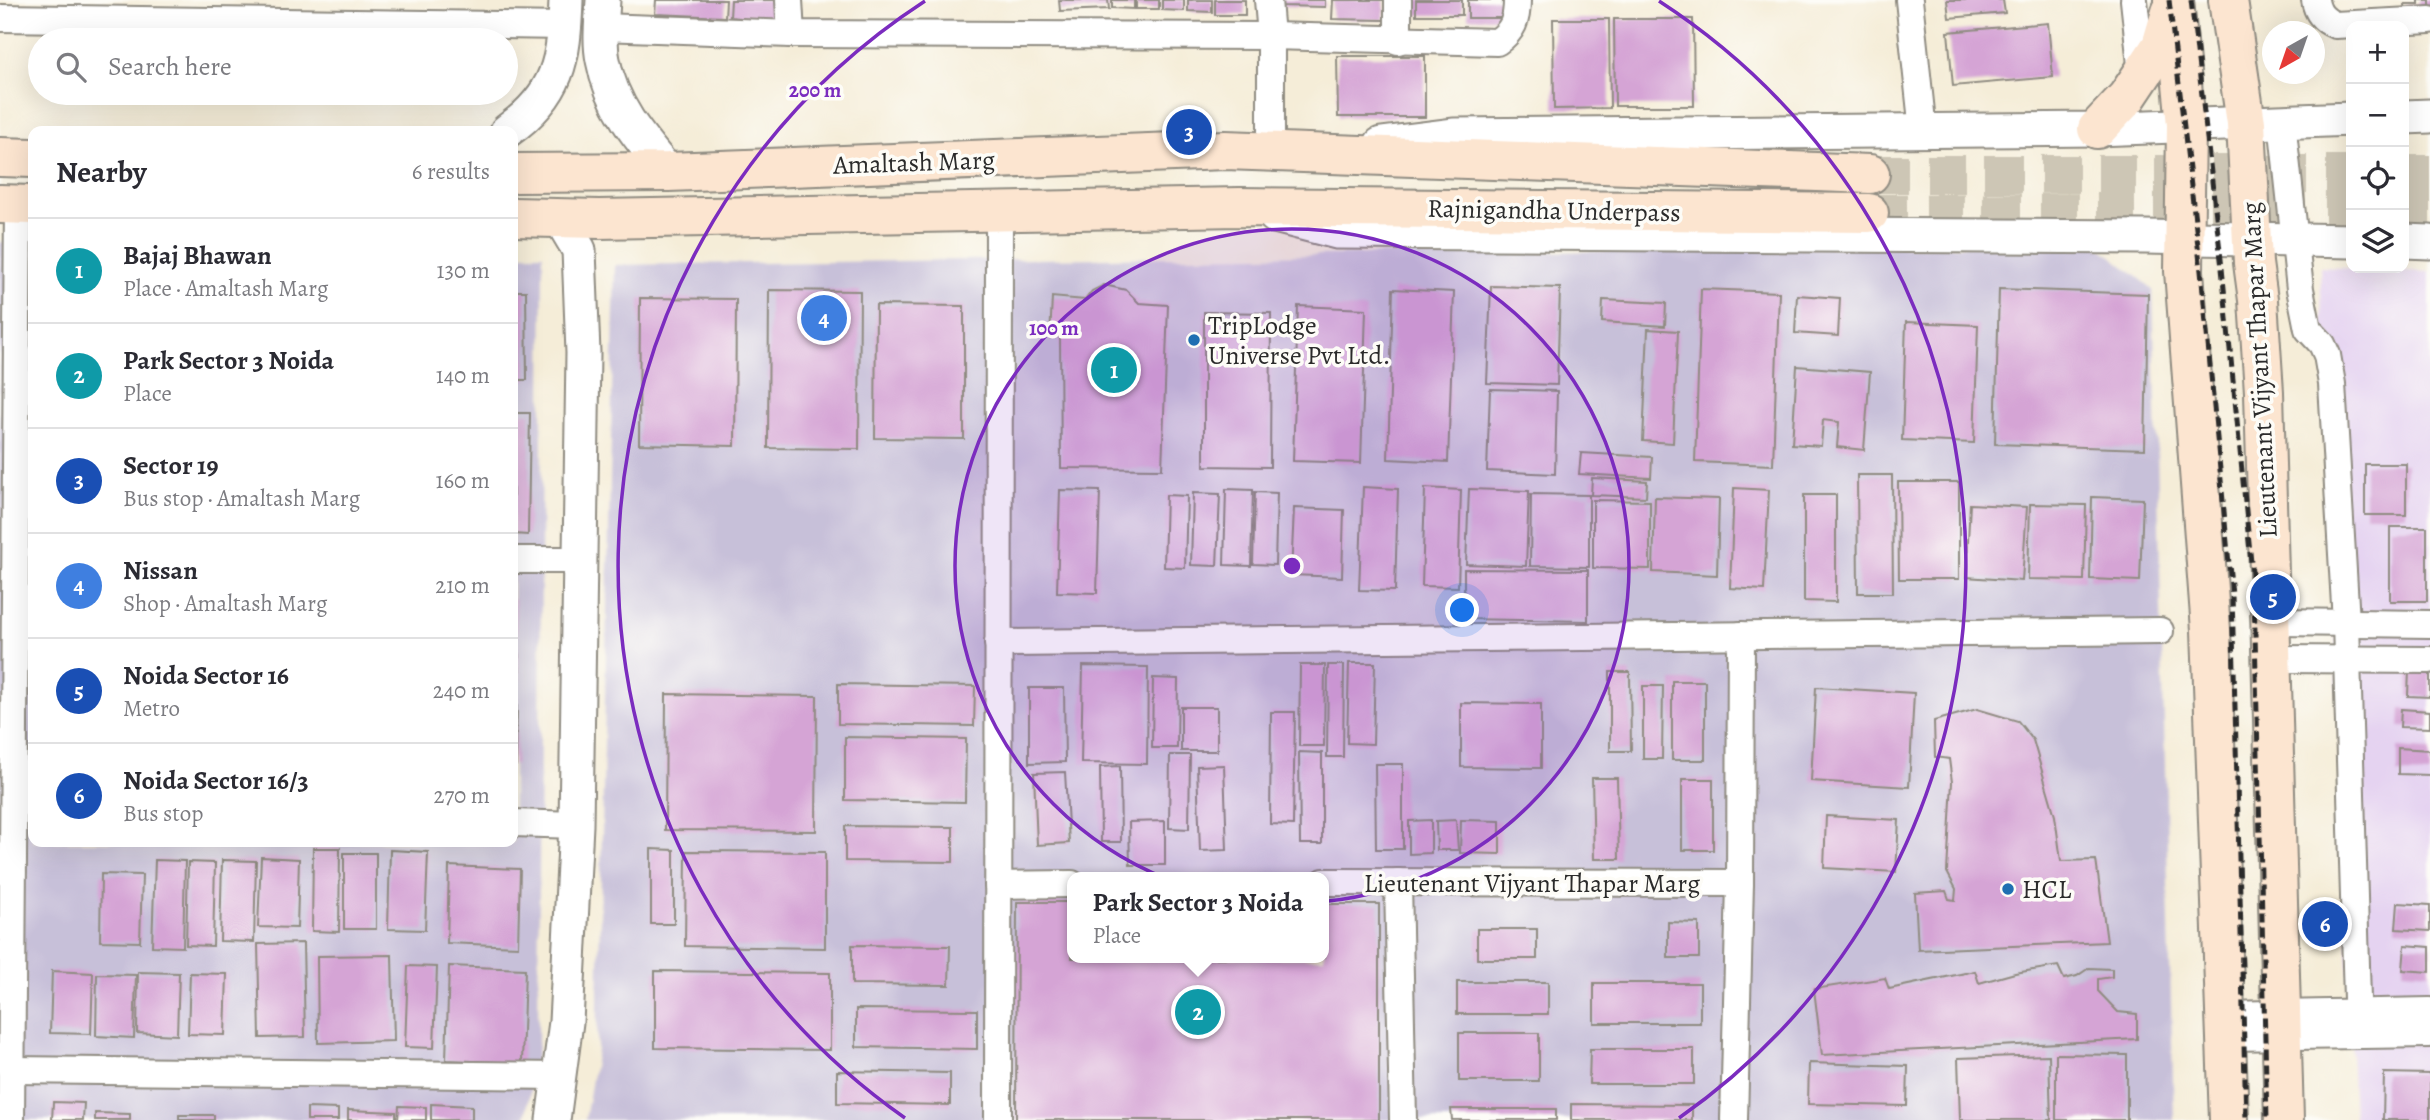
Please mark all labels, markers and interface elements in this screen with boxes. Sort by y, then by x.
north arrow [2262,21,2325,84]
map controls [2346,21,2409,273]
button: + [2346,21,2409,84]
search box [28,28,518,105]
icon: search [52,48,90,86]
text: Search here [108,49,232,84]
text: 200 m [789,76,842,104]
button: − [2346,84,2409,147]
pin: 3 [1166,106,1212,158]
street label: Amaltash Marg [832,142,995,183]
button: locate [2346,147,2409,210]
text: Nearby [56,152,147,192]
text: 6 results [412,156,490,187]
street label: Rajnigandha Underpass [1427,191,1681,230]
street label: Lieutenant Vijyant Thapar Marg [2233,201,2286,539]
button: layers [2346,210,2409,273]
text: Bajaj Bhawan [123,238,272,273]
text: 1 [75,255,83,286]
text: 130 m [437,255,490,286]
text: Place · Amaltash Marg [123,273,329,304]
pin: 4 [801,292,847,344]
place label: TripLodge Universe Pvt Ltd. [1208,308,1390,373]
text: 100 m [1029,314,1079,342]
marker: TripLodge Universe Pvt Ltd. [1186,332,1202,348]
text: Park Sector 3 Noida [123,343,334,378]
pin: 1 [1091,344,1137,396]
text: 2 [73,360,85,391]
text: 140 m [436,360,490,391]
text: Place [123,378,172,409]
text: Sector 19 [123,448,218,483]
text: 3 [74,465,84,496]
text: 160 m [436,465,490,496]
text: Bus stop · Amaltash Marg [123,483,360,514]
text: Nissan [123,553,198,588]
centre of rings [1280,554,1304,578]
text: 4 [74,570,84,601]
text: 210 m [435,570,490,601]
pin: 5 [2250,571,2296,623]
text: Shop · Amaltash Marg [123,588,328,619]
your location [1445,593,1479,627]
text: Noida Sector 16 [123,658,289,693]
text: 5 [74,675,84,706]
text: 240 m [433,675,490,706]
text: Metro [123,693,180,724]
text: Noida Sector 16/3 [123,763,309,798]
text: 6 [74,780,84,811]
text: 270 m [433,780,490,811]
text: Bus stop [123,798,203,829]
street label: Lieutenant Vijyant Thapar Marg [1364,866,1700,901]
popup [1067,872,1329,963]
place label: HCL [2022,872,2072,907]
marker: HCL [2000,881,2016,897]
text: Park Sector 3 Noida [1092,885,1304,920]
pin: 6 [2302,898,2348,950]
text: Place [1092,920,1141,951]
pin: 2 [1175,986,1221,1038]

